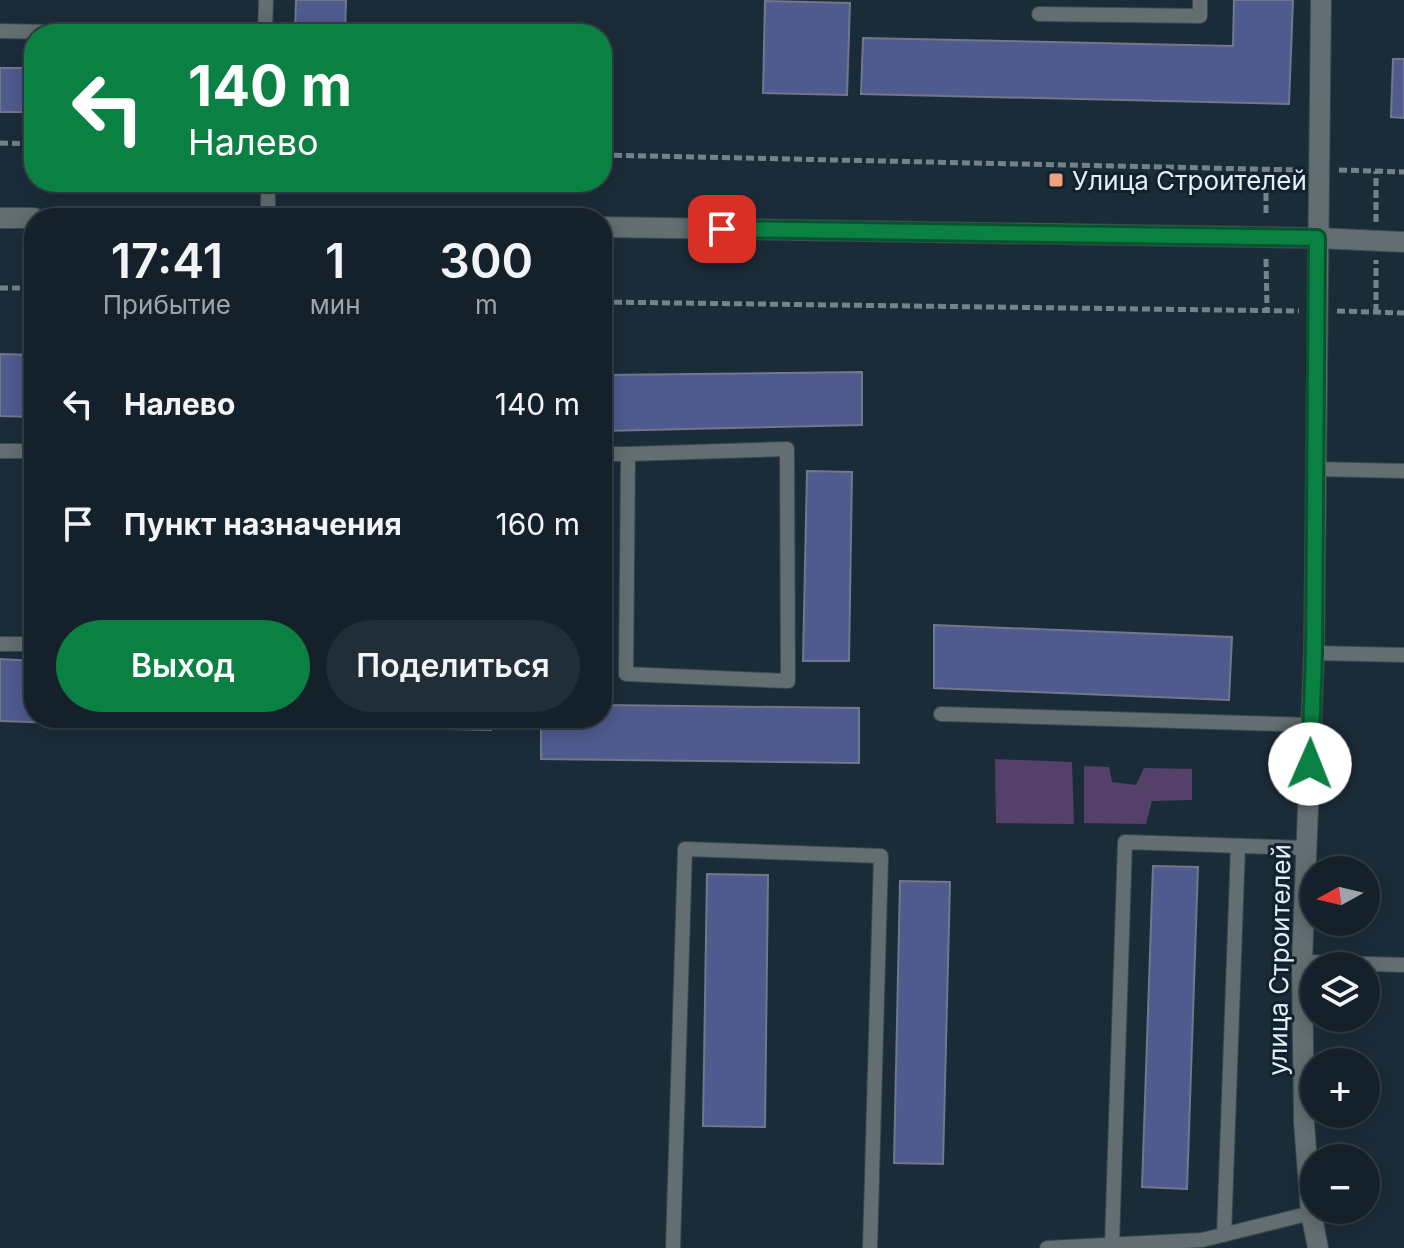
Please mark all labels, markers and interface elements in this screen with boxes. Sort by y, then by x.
text: 140 m [188,52,352,120]
icon: left [56,56,160,160]
text: Налево [188,120,319,164]
place label: Улица Строителей [1072,165,1307,196]
marker: Улица Строителей [1047,171,1065,189]
pin [688,195,756,263]
icon: arrive [700,207,744,251]
text: 17:41 [111,231,223,290]
text: 1 [325,231,345,290]
text: 300 [439,231,533,290]
text: Прибытие [103,289,231,320]
text: мин [310,289,361,320]
text: m [475,289,498,320]
icon: left [56,382,100,426]
text: Налево [124,386,236,422]
text: 140 m [495,386,580,422]
icon: arrive [56,502,100,546]
text: Пункт назначения [124,506,402,542]
text: 160 m [496,506,580,542]
button: Выход [56,620,310,712]
button: Поделиться [326,620,580,712]
position arrow [1268,722,1352,806]
street label: улица Строителей [1261,844,1297,1076]
north arrow [1300,856,1380,936]
map controls [1300,856,1380,1224]
button: layers [1300,952,1380,1032]
button: + [1300,1048,1380,1128]
button: − [1300,1144,1380,1224]

